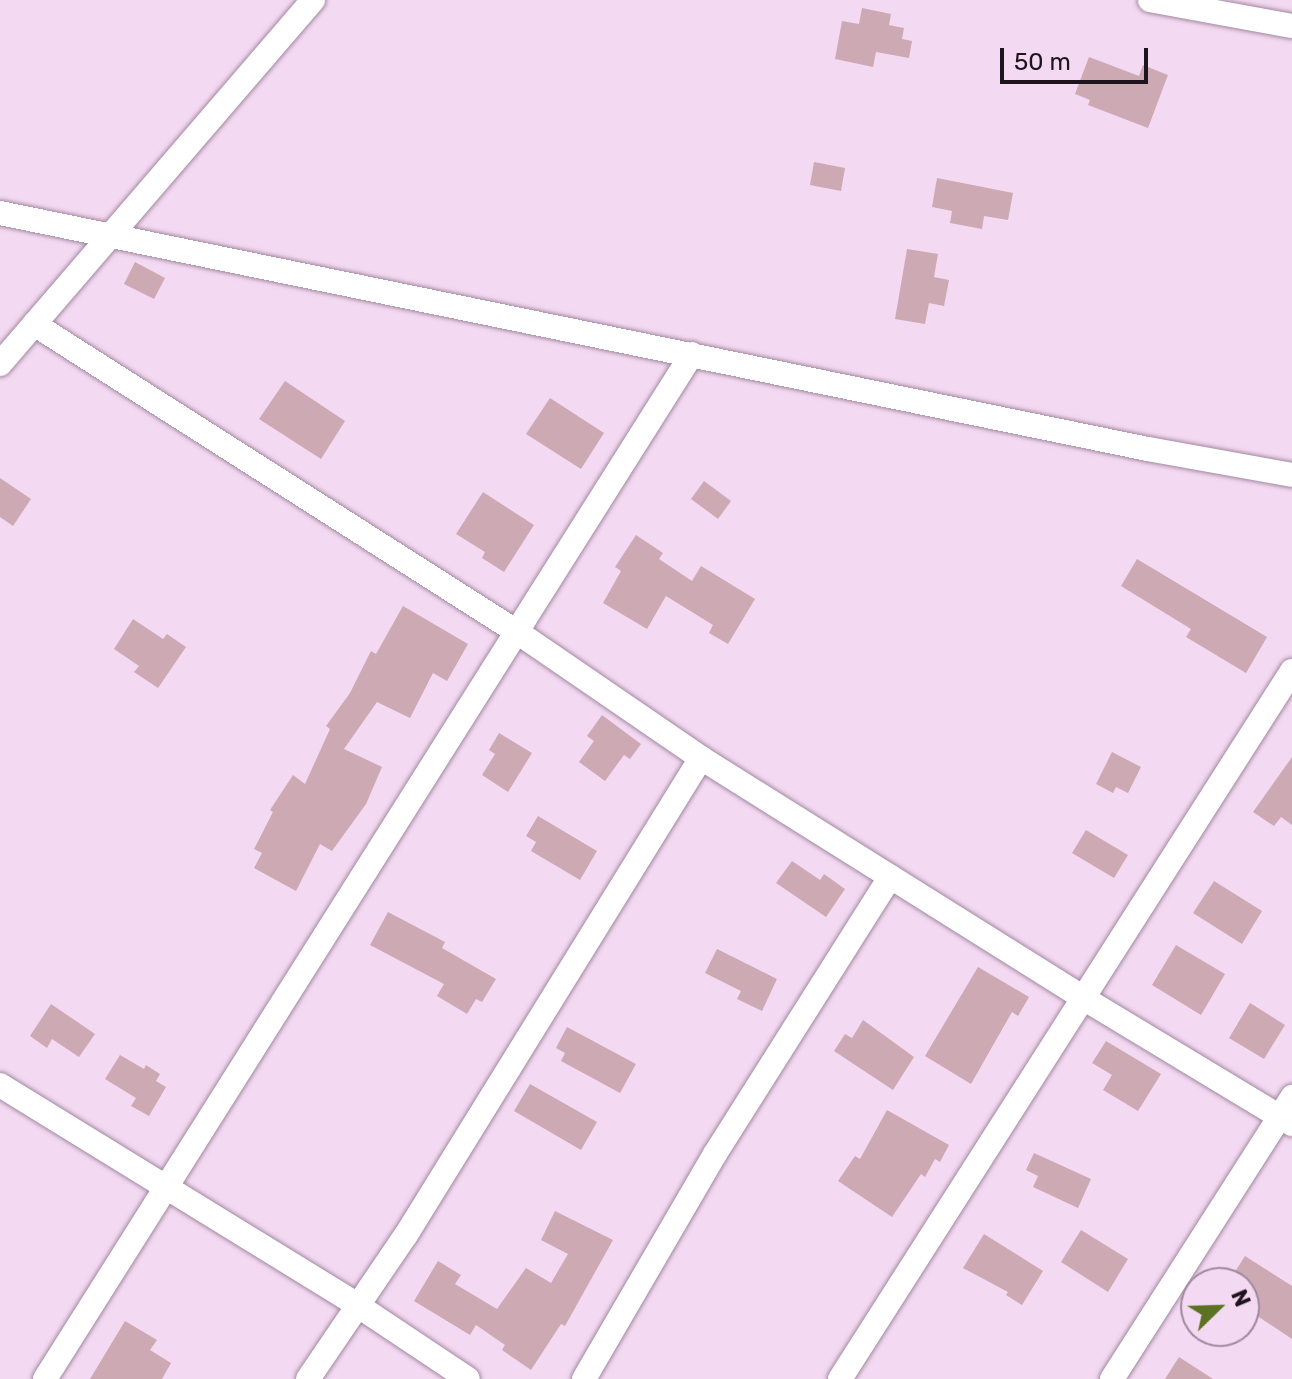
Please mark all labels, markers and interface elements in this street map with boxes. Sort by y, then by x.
scale bar [1004,32,1152,82]
text: 50 m [1014,48,1071,76]
north arrow [1180,1267,1260,1347]
text: N [1225,1286,1256,1311]

